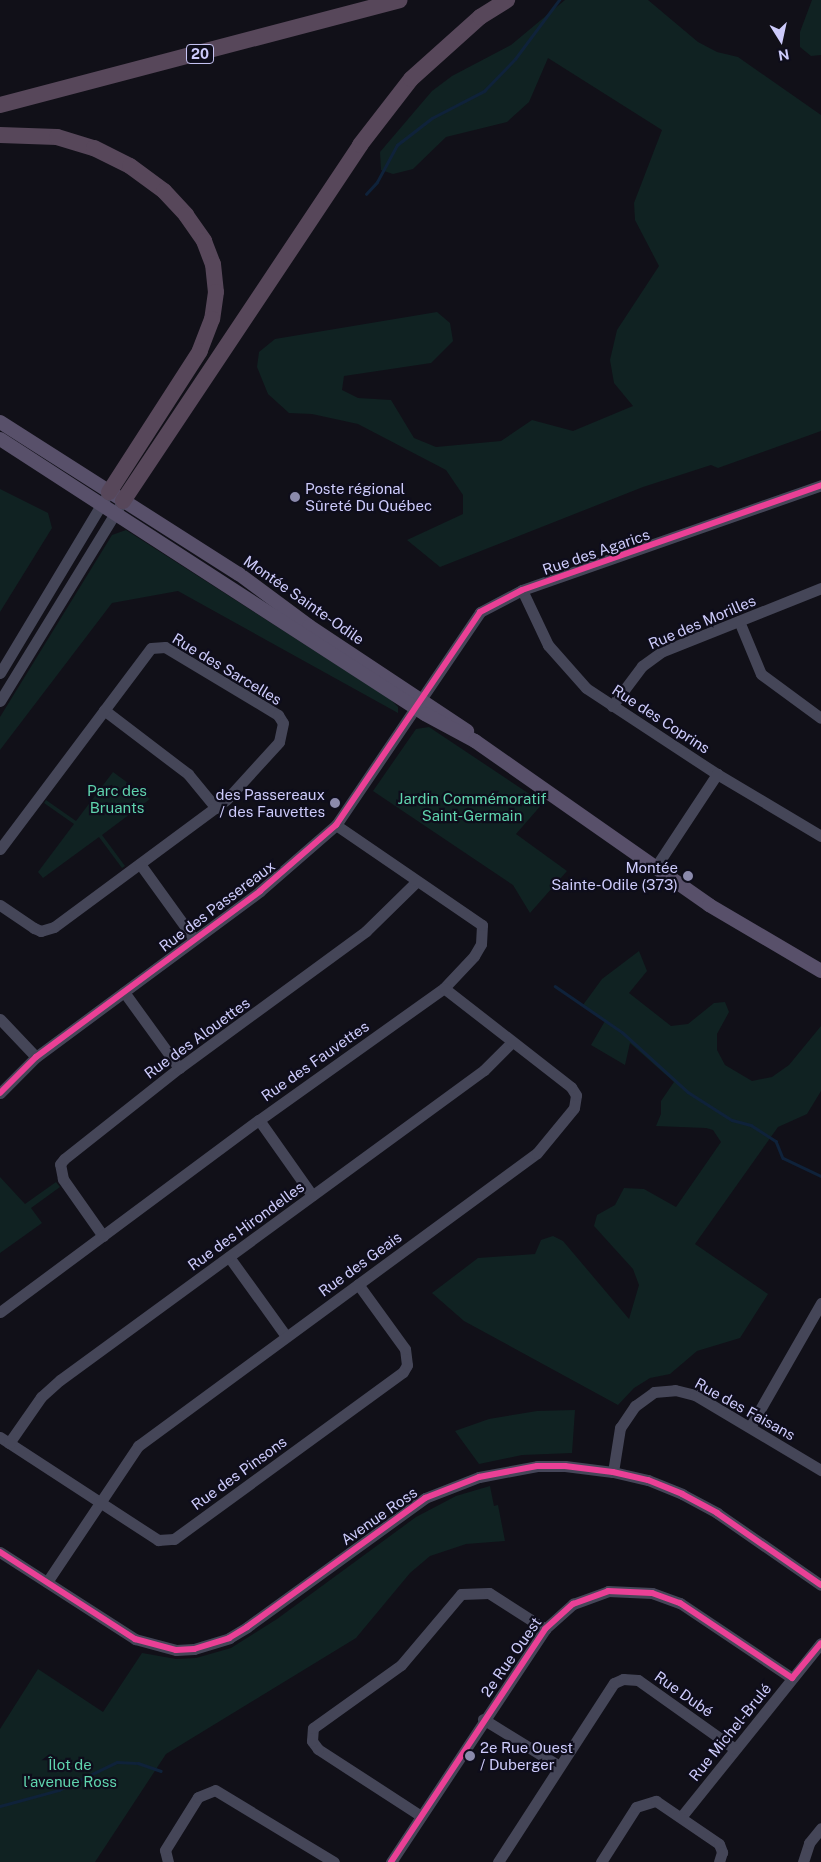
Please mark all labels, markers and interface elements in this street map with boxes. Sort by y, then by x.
north arrow [756,15,806,65]
road number: 20 [185,42,215,66]
text: N [777,46,790,64]
place label: Poste régional Sûreté Du Québec [305,479,432,514]
marker: Poste régional Sûreté Du Québec [289,491,301,503]
street label: Rue des Agarics [540,525,652,579]
street label: Montée Sainte-Odile [240,552,368,648]
street label: Rue des Morilles [645,591,759,653]
street label: Rue des Sarcelles [169,629,285,709]
street label: Rue des Coprins [609,681,713,757]
park label: Parc des Bruants [87,781,147,816]
place label: des Passereaux / des Fauvettes [215,785,325,820]
park label: Jardin Commémoratif Saint-Germain [398,789,546,824]
marker: des Passereaux / des Fauvettes [329,797,341,809]
street label: Rue des Passereaux [156,857,278,955]
place label: Montée Sainte-Odile (373) [551,858,678,893]
marker: Montée Sainte-Odile (373) [682,870,694,882]
street label: Rue des Alouettes [141,994,253,1082]
street label: Rue des Fauvettes [258,1017,372,1105]
street label: Rue des Hirondelles [184,1178,308,1274]
street label: Rue des Geais [315,1228,405,1300]
street label: Rue des Faisans [692,1374,798,1444]
street label: Rue des Pinsons [188,1432,290,1514]
street label: Avenue Ross [338,1483,420,1549]
street label: 2e Rue Ouest [477,1614,545,1700]
street label: Rue Dubé [651,1667,717,1721]
street label: Rue Michel-Brulé [685,1680,775,1784]
place label: 2e Rue Ouest / Duberger [480,1738,573,1773]
marker: 2e Rue Ouest / Duberger [464,1750,476,1762]
park label: Îlot de l'avenue Ross [23,1755,117,1790]

